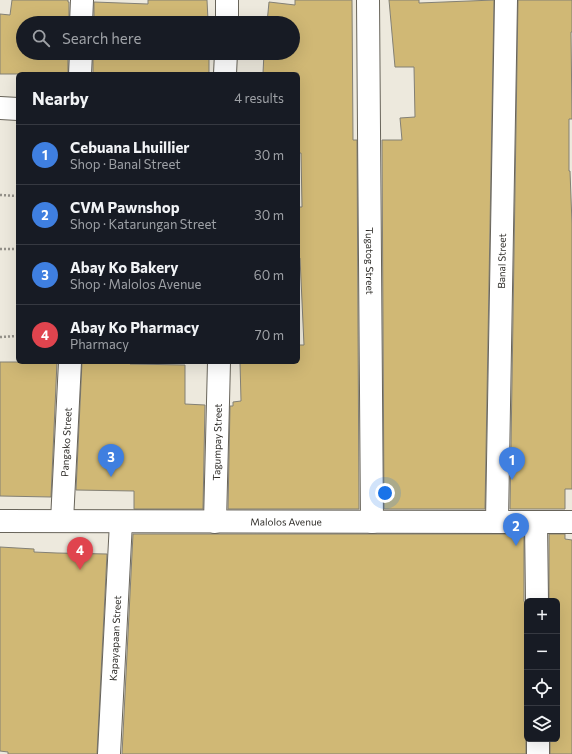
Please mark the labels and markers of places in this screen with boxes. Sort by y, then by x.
pin: 3 [98,444,124,477]
pin: 1 [499,447,525,480]
pin: 2 [503,513,529,546]
pin: 4 [67,537,93,570]

